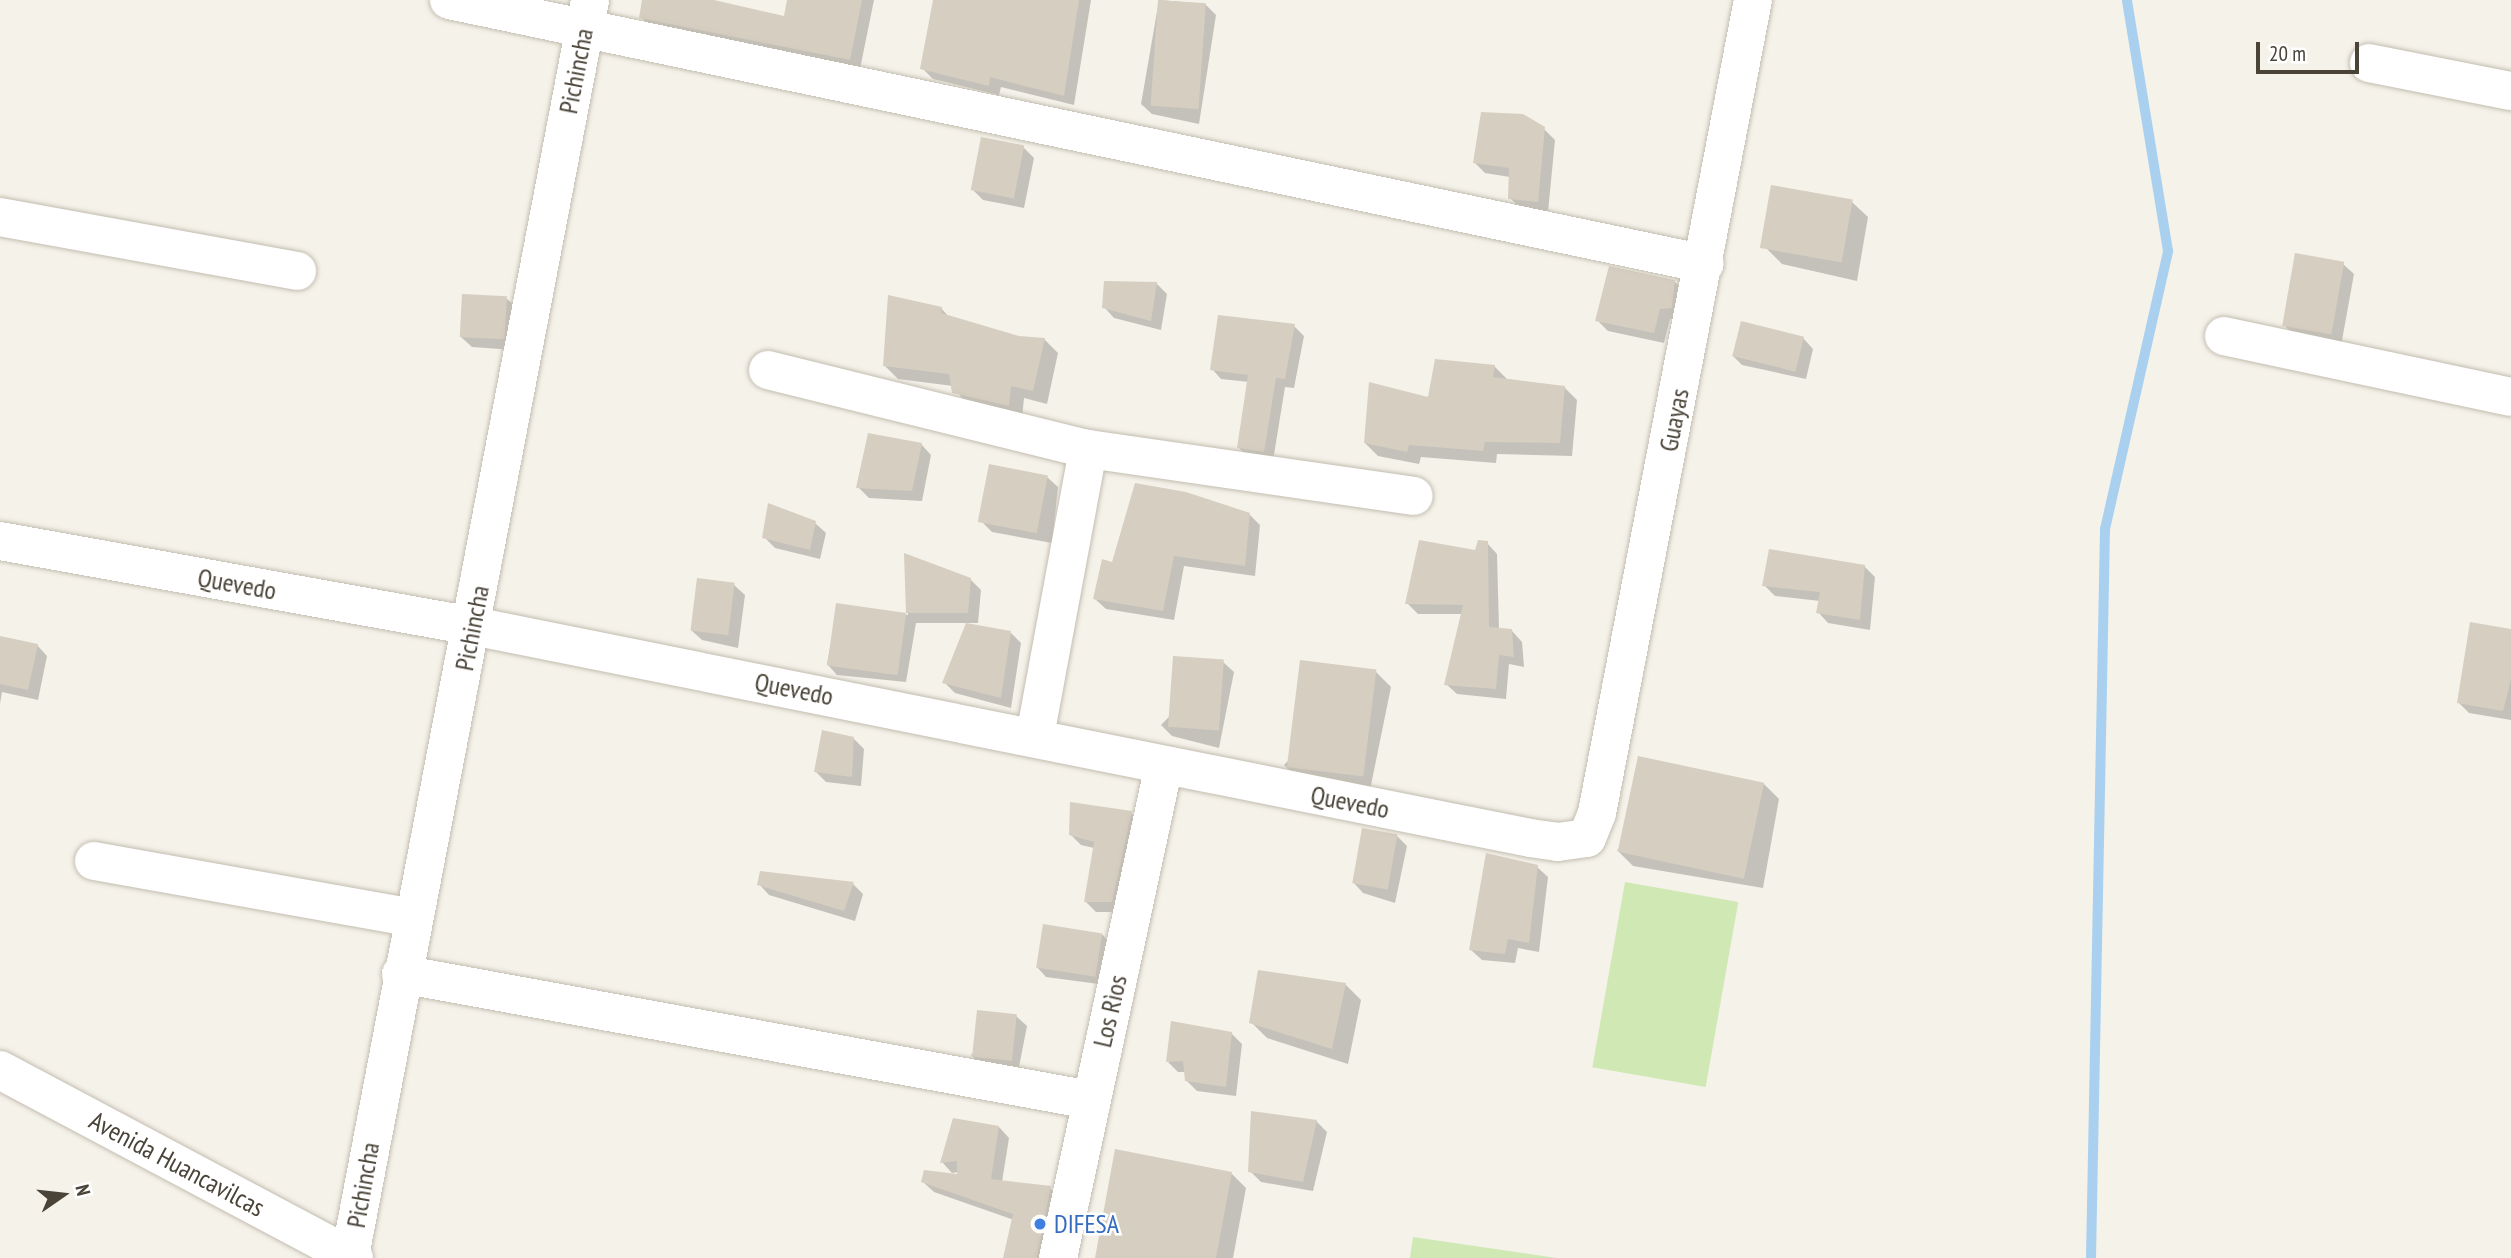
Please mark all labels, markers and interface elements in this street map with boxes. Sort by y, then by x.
street label: Pichincha [552,26,600,116]
scale bar [2259,28,2362,72]
text: 20 m [2269,40,2306,67]
street label: Guayas [1653,386,1695,454]
street label: Quevedo [195,562,279,606]
street label: Pichincha [448,583,496,673]
street label: Quevedo [752,666,836,712]
street label: Quevedo [1308,779,1392,825]
street label: Los Rìos [1087,972,1133,1050]
street label: Avenida Huancavilcas [84,1105,270,1223]
street label: Pichincha [340,1140,386,1230]
north arrow [28,1160,98,1230]
text: N [70,1182,96,1198]
place label: DIFESA [1054,1208,1119,1240]
marker: DIFESA [1032,1216,1048,1232]

